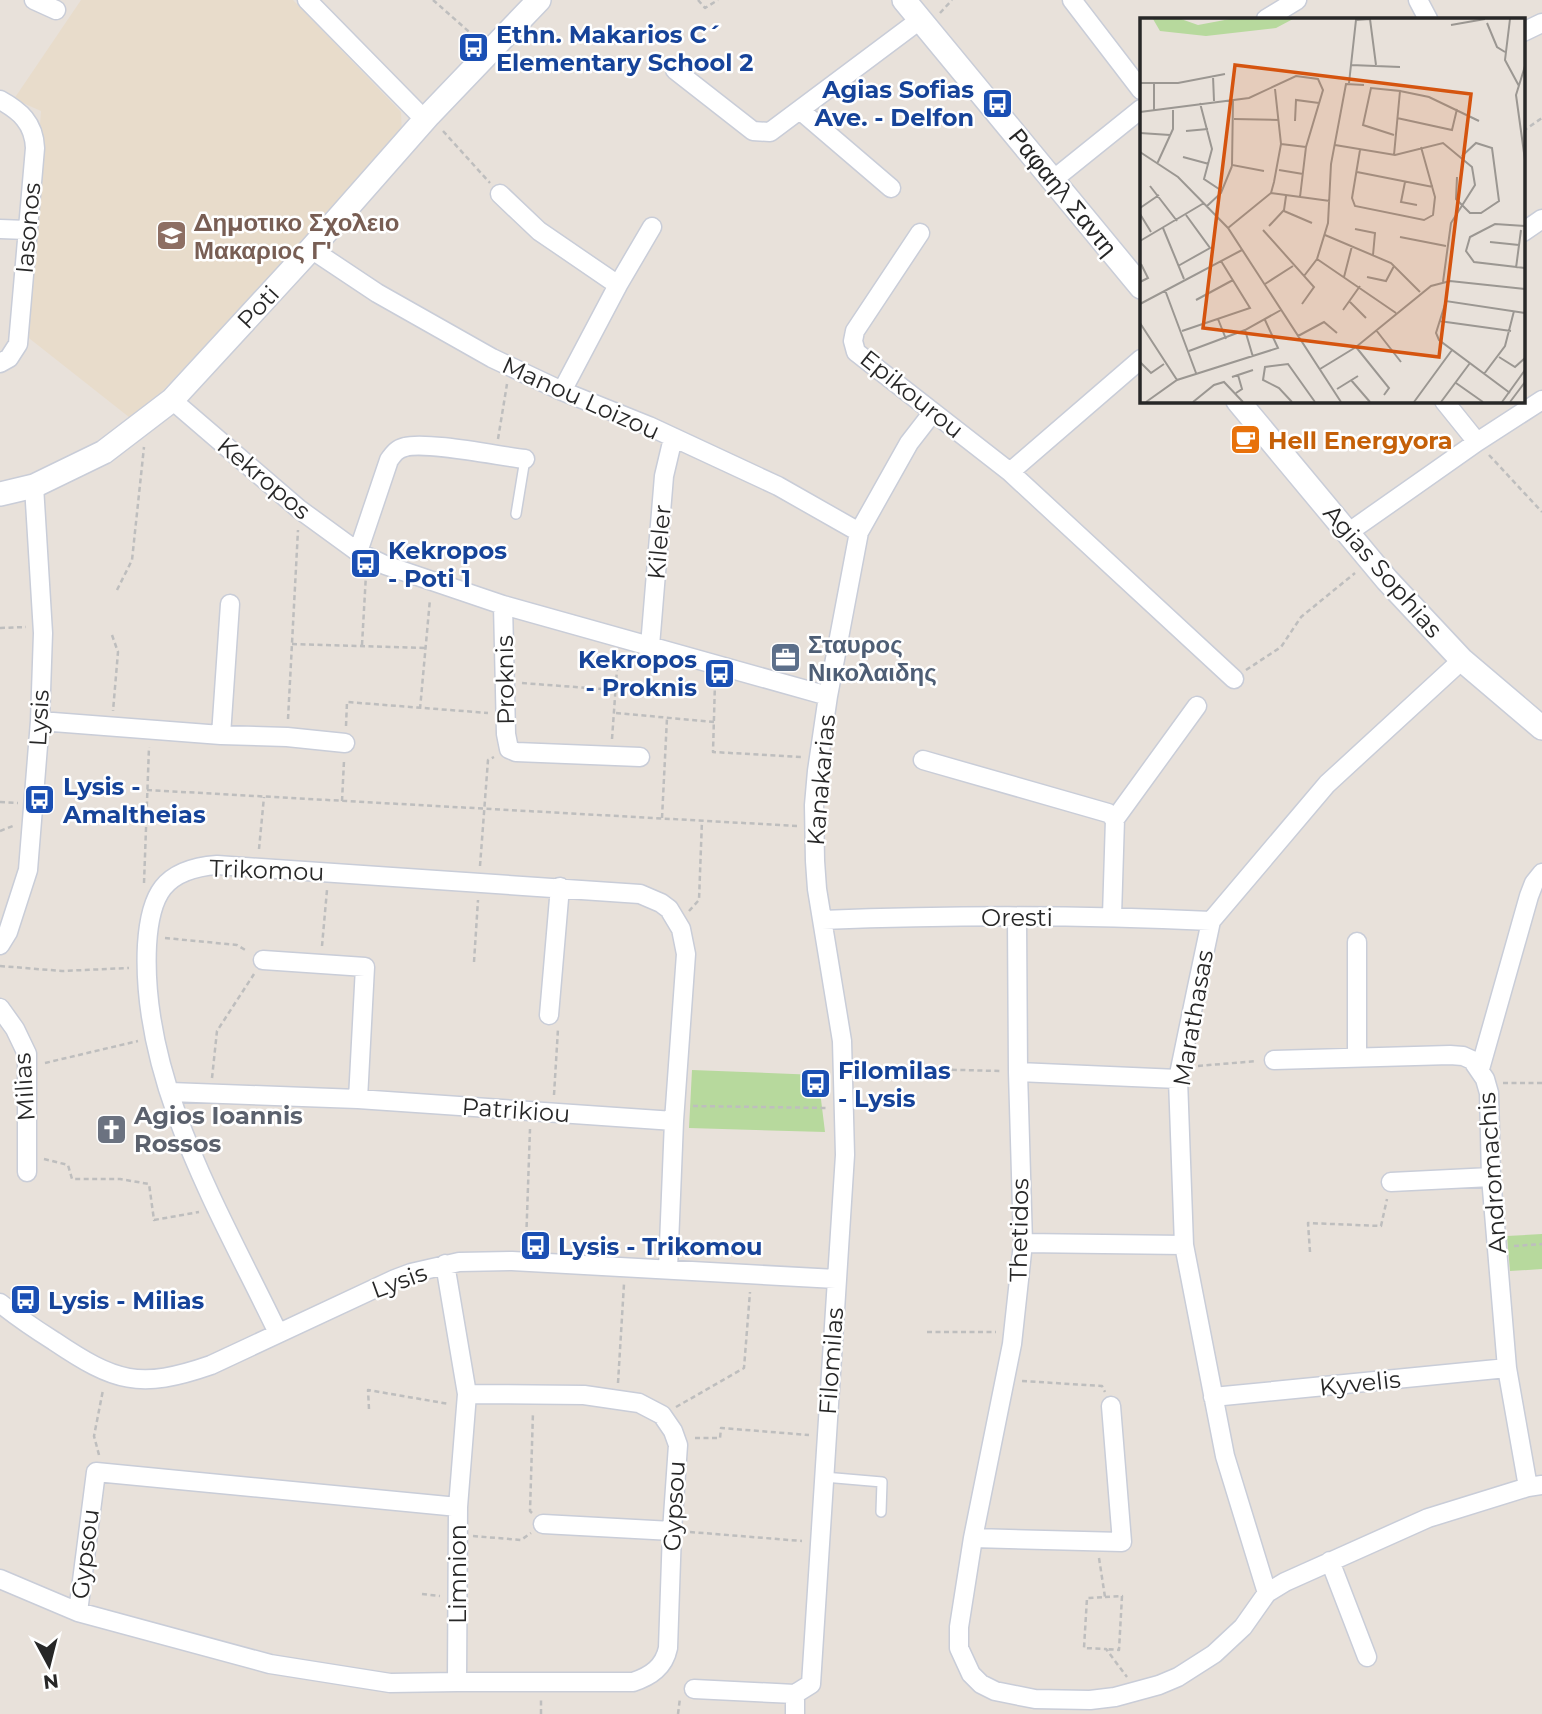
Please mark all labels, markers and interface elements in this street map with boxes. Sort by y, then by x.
inset map [1140,18,1524,402]
place label: Ethn. Makarios C´ Elementary School 2 [496,20,753,77]
bus stop icon: Ethn. Makarios C´ Elementary School 2 [456,31,490,65]
place label: Agias Sofias Ave. - Delfon [813,75,974,132]
bus stop icon: Agias Sofias Ave. - Delfon [980,86,1014,120]
street label: Ραφαηλ Σαντη [1003,122,1123,262]
street label: Iasonos [10,181,46,275]
place label: Δημοτικο Σχολειο Μακαριος Γ' [193,208,400,265]
school or university icon: Δημοτικο Σχολειο Μακαριος Γ' [154,219,188,253]
street label: Poti [231,279,285,335]
street label: Epikourou [855,344,969,444]
street label: Manou Loizou [498,350,664,446]
cafe icon: Hell Energyora [1228,423,1262,457]
place label: Hell Energyora [1268,426,1453,455]
street label: Kekropos [212,431,316,525]
street label: Agias Sophias [1317,499,1449,643]
street label: Kileler [641,503,677,581]
place label: Kekropos - Poti 1 [388,536,507,593]
bus stop icon: Kekropos - Poti 1 [348,547,382,581]
place label: Σταυρος Νικολαιδης [808,630,937,687]
street label: Proknis [490,635,520,725]
office icon: Σταυρος Νικολαιδης [768,641,802,675]
place label: Kekropos - Proknis [578,645,697,702]
bus stop icon: Kekropos - Proknis [703,656,737,690]
street label: Lysis [23,689,55,747]
street label: Kanakarias [801,713,841,847]
place label: Lysis - Amaltheias [62,772,206,829]
bus stop icon: Lysis - Amaltheias [23,783,57,817]
street label: Trikomou [209,854,325,886]
street label: Oresti [981,903,1053,932]
street label: Marathasas [1167,948,1219,1088]
street label: Milias [7,1052,41,1122]
place label: Filomilas - Lysis [838,1056,951,1113]
bus stop icon: Filomilas - Lysis [798,1067,832,1101]
street label: Andromachis [1472,1091,1512,1255]
street label: Patrikiou [461,1092,571,1128]
place label: Agios Ioannis Rossos [133,1101,303,1158]
church icon: Agios Ioannis Rossos [94,1112,128,1146]
street label: Thetidos [1004,1178,1034,1282]
bus stop icon: Lysis - Trikomou [518,1229,552,1263]
place label: Lysis - Trikomou [558,1232,763,1261]
street label: Lysis [367,1258,431,1304]
bus stop icon: Lysis - Milias [8,1283,42,1317]
place label: Lysis - Milias [48,1286,205,1315]
street label: Filomilas [813,1306,849,1416]
street label: Kyvelis [1318,1364,1402,1402]
street label: Gypsou [657,1460,691,1552]
street label: Gypsou [65,1507,105,1601]
street label: Limnion [443,1524,472,1624]
north arrow [14,1630,84,1700]
text: N [42,1669,60,1694]

